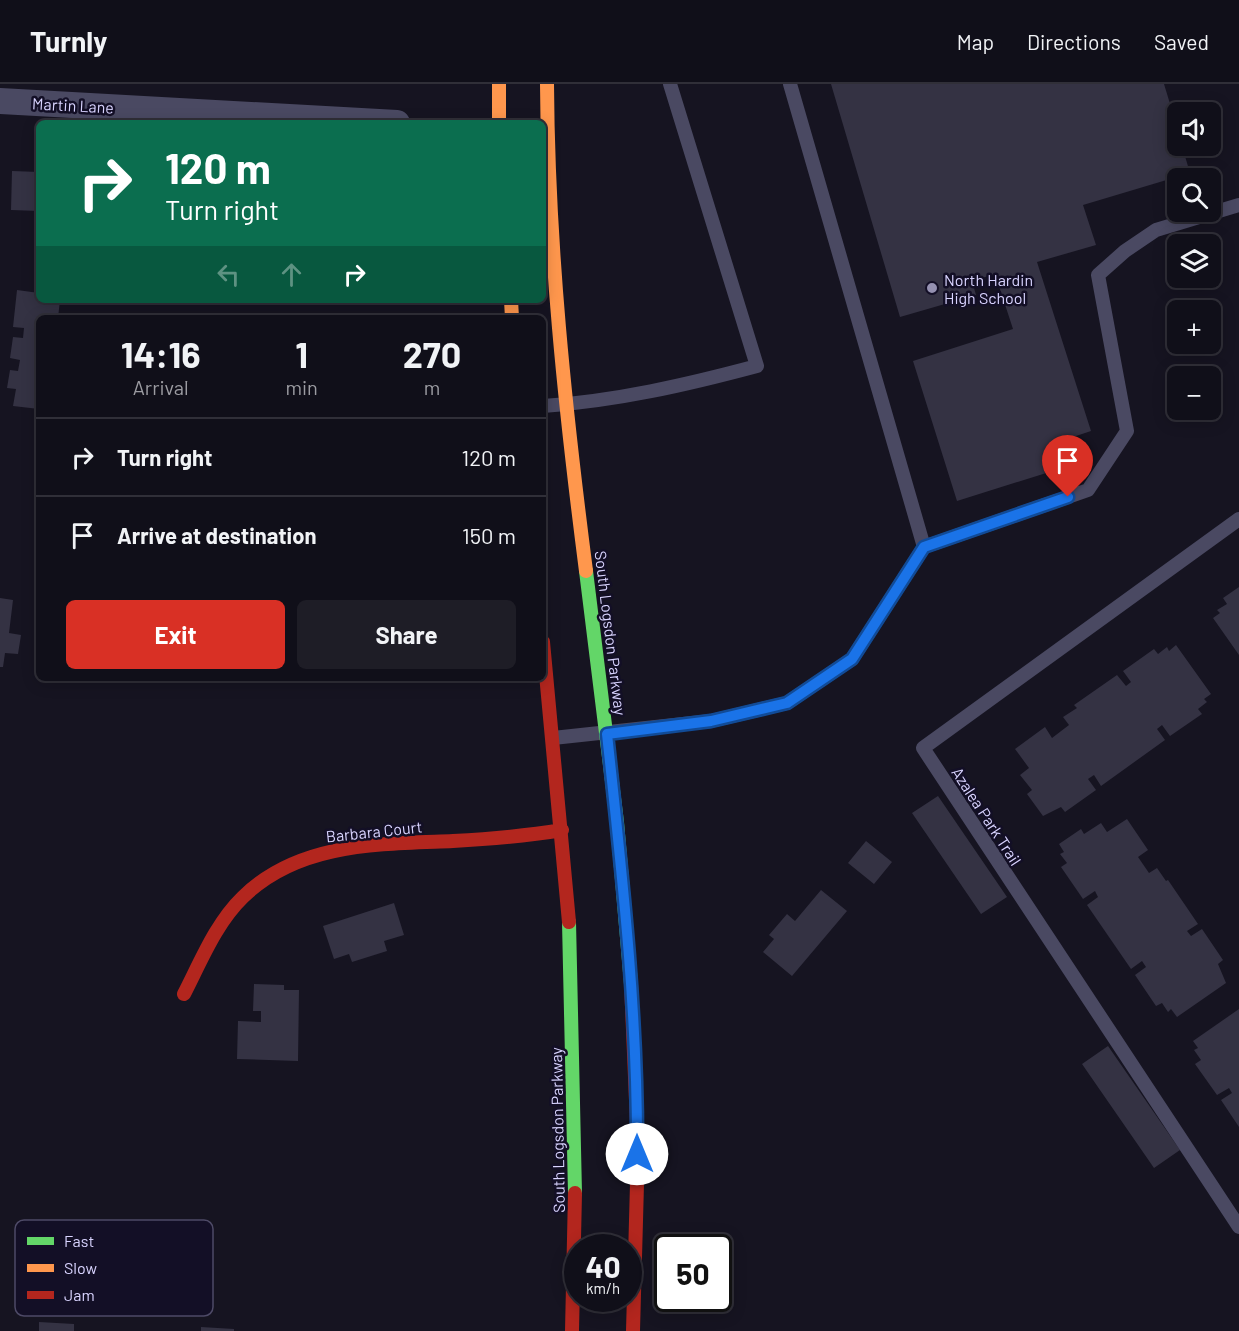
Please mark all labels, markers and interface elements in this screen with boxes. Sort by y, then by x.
text: Turnly [30,24,107,58]
text: Map [957,29,994,54]
text: Directions [1027,29,1121,54]
text: Saved [1154,29,1209,54]
street label: Martin Lane [32,93,114,117]
map controls [1167,102,1221,420]
button: sound [1167,102,1221,156]
text: 120 m [165,142,271,192]
icon: right [66,144,144,222]
button: search [1167,168,1221,222]
text: Turn right [165,193,279,225]
button: layers [1167,234,1221,288]
icon: left [212,258,245,291]
icon: ahead [275,258,308,291]
icon: right [338,258,371,291]
place label: North Hardin High School [944,270,1033,307]
marker: North Hardin High School [925,281,939,295]
button: + [1167,300,1221,354]
text: 14:16 [121,332,201,375]
text: 1 [295,332,308,375]
text: 270 [403,332,461,375]
button: − [1167,366,1221,420]
text: Arrival [133,375,189,399]
text: min [285,375,318,399]
text: m [424,375,440,399]
pin [1042,435,1093,497]
icon: right [66,441,99,474]
text: Turn right [117,444,212,470]
text: 120 m [461,444,516,470]
icon: arrive [1051,444,1084,477]
icon: arrive [66,519,99,552]
text: Arrive at destination [117,522,316,548]
text: 150 m [462,522,516,548]
street label: South Logsdon Parkway [591,550,631,717]
button: Exit [66,600,285,669]
button: Share [297,600,516,669]
street label: Azalea Park Trail [948,763,1026,869]
street label: Barbara Court [325,816,423,846]
street label: South Logsdon Parkway [546,1046,568,1213]
position arrow [605,1122,669,1186]
legend [15,1220,213,1316]
text: Fast [64,1231,94,1250]
speed limit sign: 50 [654,1234,732,1312]
text: 40 [585,1248,621,1284]
text: Slow [64,1258,97,1277]
text: km/h [586,1279,620,1297]
text: Jam [64,1285,95,1304]

